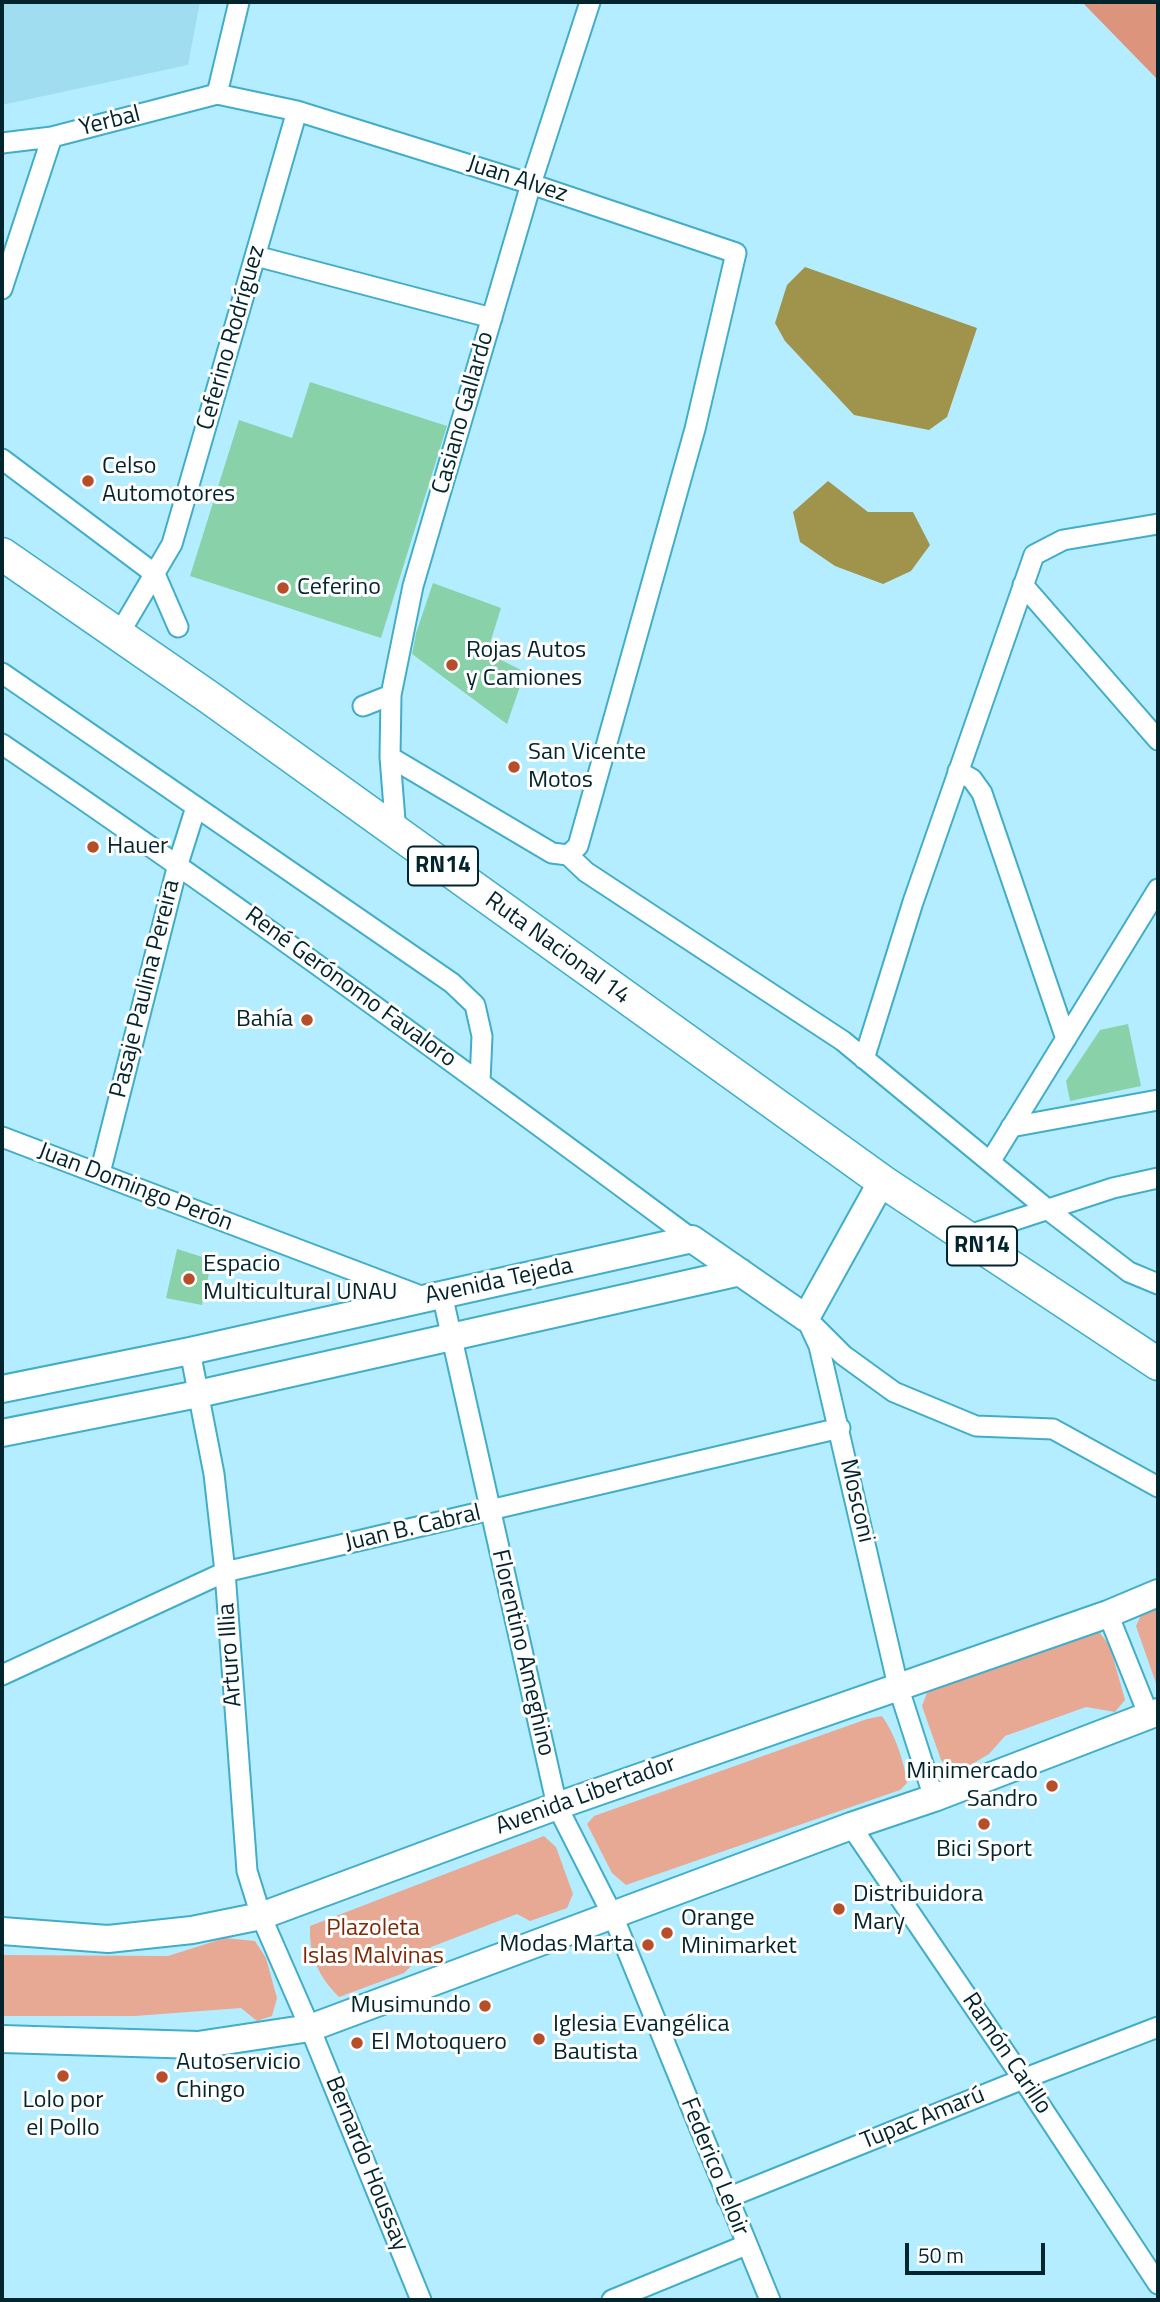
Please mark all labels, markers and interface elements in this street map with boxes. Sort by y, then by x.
street label: Yerbal [77,101,143,143]
street label: Juan Alvez [463,150,571,210]
street label: Ceferino Rodríguez [192,242,272,434]
street label: Casiano Gallardo [427,328,501,498]
place label: Celso Automotores [102,453,235,509]
marker: Celso Automotores [80,473,96,489]
place label: Ceferino [297,574,381,602]
marker: Ceferino [275,580,291,596]
place label: Rojas Autos y Camiones [466,637,586,693]
marker: Rojas Autos y Camiones [444,657,460,673]
place label: San Vicente Motos [528,739,646,795]
marker: San Vicente Motos [506,759,522,775]
place label: Hauer [107,833,168,861]
marker: Hauer [85,839,101,855]
road number: RN14 [408,846,478,886]
street label: Pasaje Paulina Pereira [105,877,187,1101]
street label: Ruta Nacional 14 [479,887,635,1011]
street label: René Gerónomo Favaloro [239,902,461,1074]
place label: Bahía [236,1006,293,1034]
marker: Bahía [299,1012,315,1028]
street label: Juan Domingo Perón [33,1138,237,1238]
road number: RN14 [947,1226,1017,1266]
place label: Espacio Multicultural UNAU [203,1251,397,1307]
street label: Avenida Tejeda [423,1252,575,1312]
marker: Espacio Multicultural UNAU [181,1271,197,1287]
street label: Mosconi [832,1456,880,1546]
street label: Juan B. Cabral [342,1499,484,1559]
street label: Florentino Ameghino [484,1547,560,1759]
street label: Arturo Illia [213,1602,249,1708]
street label: Avenida Libertador [492,1750,680,1842]
place label: Minimercado Sandro [906,1758,1038,1814]
marker: Minimercado Sandro [1044,1778,1060,1794]
marker: Bici Sport [976,1816,992,1832]
place label: Bici Sport [936,1836,1032,1864]
place label: Distribuidora Mary [853,1881,983,1937]
marker: Distribuidora Mary [831,1901,847,1917]
place label: Orange Minimarket [681,1905,797,1961]
park label: Plazoleta Islas Malvinas [302,1915,444,1971]
marker: Orange Minimarket [659,1925,675,1941]
place label: Modas Marta [499,1931,634,1959]
marker: Modas Marta [640,1937,656,1953]
street label: Ramón Carillo [955,1988,1057,2120]
place label: Musimundo [351,1992,471,2020]
marker: Musimundo [477,1998,493,2014]
place label: Iglesia Evangélica Bautista [553,2011,729,2067]
place label: El Motoquero [371,2029,507,2057]
marker: Iglesia Evangélica Bautista [531,2031,547,2047]
marker: El Motoquero [349,2035,365,2051]
place label: Autoservicio Chingo [176,2049,301,2105]
marker: Lolo por el Pollo [55,2068,71,2084]
marker: Autoservicio Chingo [154,2069,170,2085]
street label: Bernardo Houssay [318,2072,414,2256]
street label: Tupac Amarú [857,2081,989,2157]
place label: Lolo por el Pollo [22,2087,104,2143]
street label: Federico Leloir [673,2094,755,2240]
scale bar [908,2228,1048,2272]
text: 50 m [918,2239,964,2271]

